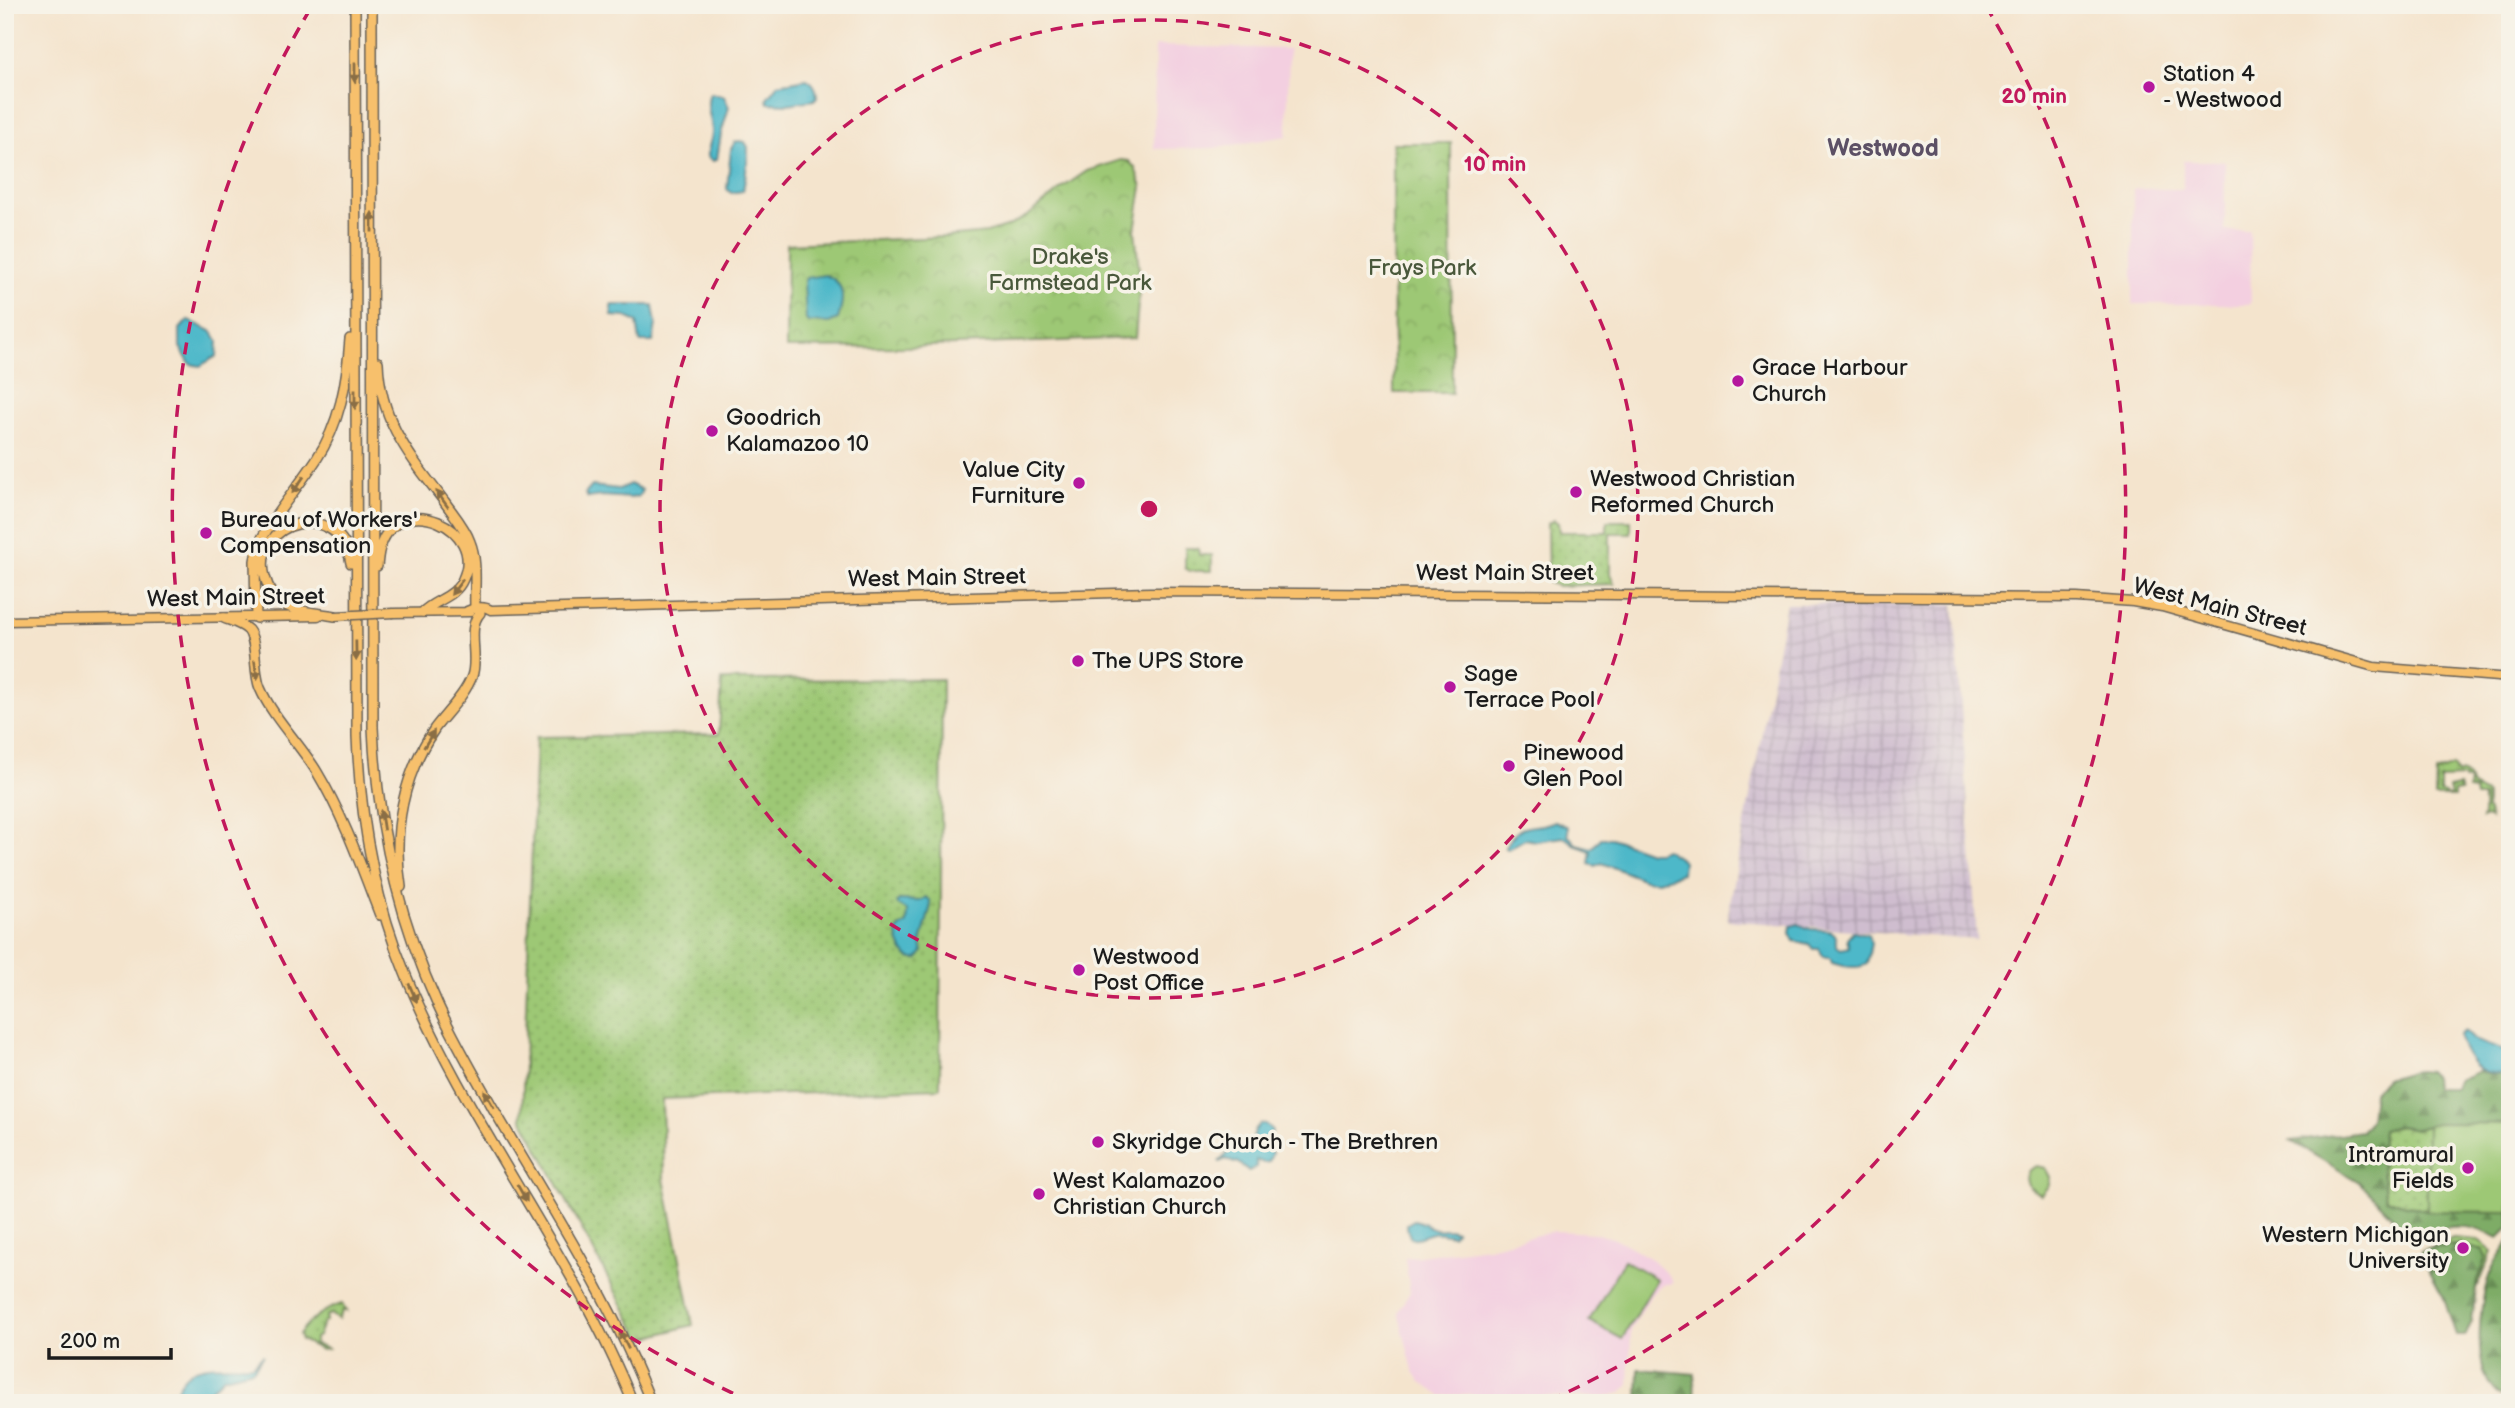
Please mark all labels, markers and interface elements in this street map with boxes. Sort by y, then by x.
place label: Station 4 - Westwood [2163,60,2282,114]
one-way arrow [349,63,361,85]
marker: Station 4 - Westwood [2141,79,2157,95]
text: 20 min [2001,84,2067,109]
district label: Westwood [1827,134,1939,163]
text: 10 min [1464,152,1526,177]
one-way arrow [366,211,378,233]
park label: Drake's Farmstead Park [988,243,1152,297]
park label: Frays Park [1368,254,1477,282]
place label: Grace Harbour Church [1752,354,1908,408]
marker: Grace Harbour Church [1730,373,1746,389]
one-way arrow [349,388,361,410]
place label: Goodrich Kalamazoo 10 [726,404,869,458]
marker: Goodrich Kalamazoo 10 [704,423,720,439]
place label: Value City Furniture [963,456,1066,510]
place label: Westwood Christian Reformed Church [1590,465,1795,519]
marker: Value City Furniture [1071,475,1087,491]
one-way arrow [291,476,305,494]
marker: Westwood Christian Reformed Church [1568,484,1584,500]
one-way arrow [435,490,449,508]
centre of rings [1137,497,1161,521]
place label: Bureau of Workers' Compensation [220,506,418,560]
marker: Bureau of Workers' Compensation [198,525,214,541]
street label: West Main Street [1416,559,1594,587]
street label: West Main Street [848,562,1026,594]
street label: West Main Street [2130,572,2310,642]
one-way arrow [450,577,464,596]
street label: West Main Street [147,582,325,614]
one-way arrow [350,640,362,662]
place label: The UPS Store [1092,647,1244,675]
marker: The UPS Store [1070,653,1086,669]
one-way arrow [251,659,262,681]
place label: Sage Terrace Pool [1464,660,1595,714]
marker: Sage Terrace Pool [1442,679,1458,695]
one-way arrow [422,730,435,749]
place label: Pinewood Glen Pool [1523,739,1624,793]
marker: Pinewood Glen Pool [1501,758,1517,774]
one-way arrow [376,809,387,831]
place label: Westwood Post Office [1093,943,1204,997]
marker: Westwood Post Office [1071,962,1087,978]
one-way arrow [408,983,419,1004]
one-way arrow [483,1090,495,1109]
place label: Skyridge Church - The Brethren [1112,1128,1438,1156]
marker: Skyridge Church - The Brethren [1090,1134,1106,1150]
place label: Intramural Fields [2348,1141,2454,1195]
marker: Intramural Fields [2460,1160,2476,1176]
place label: West Kalamazoo Christian Church [1053,1167,1226,1221]
one-way arrow [516,1183,528,1203]
marker: West Kalamazoo Christian Church [1031,1186,1047,1202]
place label: Western Michigan University [2262,1221,2450,1275]
marker: Western Michigan University [2455,1240,2471,1256]
scale bar [49,1317,172,1361]
text: 200 m [60,1329,120,1354]
one-way arrow [618,1330,629,1350]

